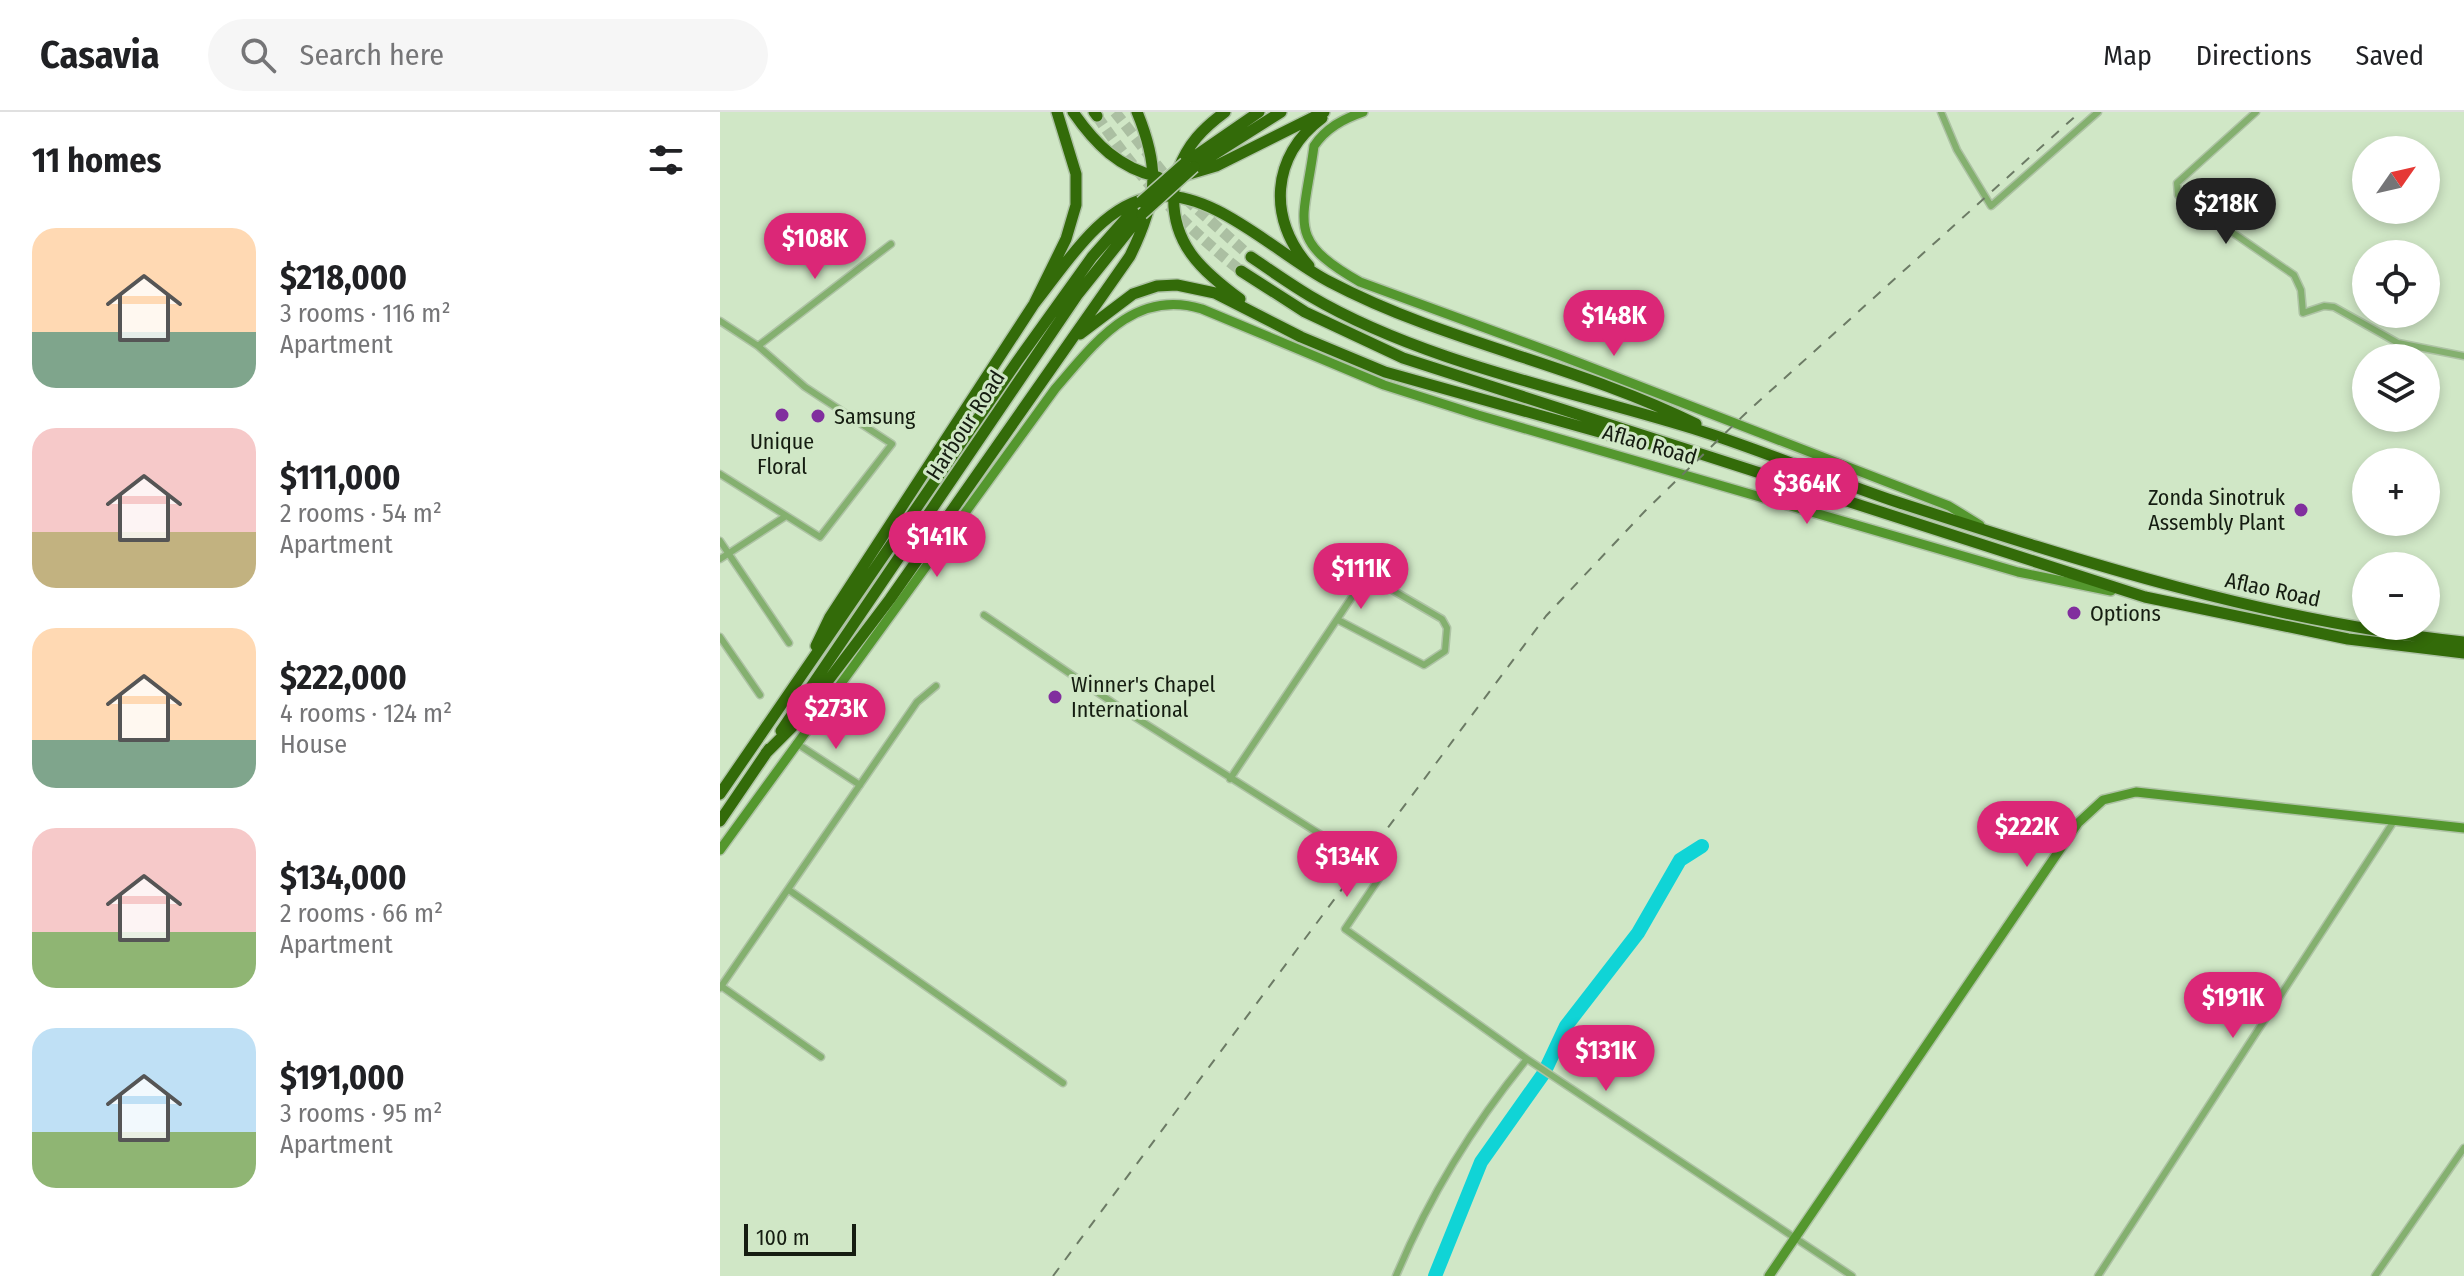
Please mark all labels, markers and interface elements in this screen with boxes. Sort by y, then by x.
search box [208,19,768,91]
text: Casavia [40,32,160,78]
icon: search [236,33,280,77]
text: Search here [300,37,444,73]
text: Map [2103,39,2152,72]
text: Directions [2196,39,2312,72]
text: Saved [2356,39,2424,72]
north arrow [2352,136,2440,224]
map controls [2352,136,2440,640]
icon: filters [644,138,688,182]
text: 11 homes [32,140,161,181]
pin: $218K [2170,178,2282,246]
text: $218K [2194,188,2258,219]
pin: $108K [759,213,871,281]
text: $108K [782,223,848,254]
button: locate [2352,240,2440,328]
text: $218,000 [280,257,407,298]
icon: home [96,260,192,356]
pin: $148K [1558,290,1670,358]
text: 3 rooms · 116 m² [280,298,451,329]
text: $148K [1581,300,1647,331]
text: Apartment [280,329,393,360]
button: layers [2352,344,2440,432]
street label: Harbour Road [920,365,1011,485]
place label: Samsung [834,403,916,430]
marker: Unique Floral [773,406,791,424]
marker: Samsung [809,407,827,425]
street label: Aflao Road [1600,418,1700,471]
place label: Unique Floral [750,428,814,480]
button: + [2352,448,2440,536]
text: $111,000 [280,457,401,498]
pin: $364K [1751,458,1863,526]
icon: home [96,460,192,556]
text: $364K [1773,468,1841,499]
place label: Zonda Sinotruk Assembly Plant [2148,484,2286,536]
text: 2 rooms · 54 m² [280,498,442,529]
marker: Zonda Sinotruk Assembly Plant [2292,501,2310,519]
pin: $141K [881,511,993,579]
text: $141K [907,521,967,552]
text: Apartment [280,529,393,560]
pin: $111K [1305,543,1417,611]
button: − [2352,552,2440,640]
text: $111K [1331,553,1391,584]
street label: Aflao Road [2223,566,2323,613]
place label: Options [2090,600,2161,627]
marker: Options [2065,604,2083,622]
text: $222,000 [280,657,407,698]
icon: home [96,660,192,756]
place label: Winner's Chapel International [1071,671,1216,723]
pin: $273K [780,683,892,751]
marker: Winner's Chapel International [1046,688,1064,706]
text: $273K [804,693,868,724]
text: 4 rooms · 124 m² [280,698,452,729]
text: House [280,729,347,760]
pin: $222K [1971,801,2083,869]
text: $222K [1995,811,2059,842]
pin: $134K [1291,831,1403,899]
text: $134K [1315,841,1379,872]
text: $134,000 [280,857,406,898]
icon: home [96,860,192,956]
text: 2 rooms · 66 m² [280,898,443,929]
text: Apartment [280,929,393,960]
pin: $191K [2177,972,2289,1040]
text: $191K [2202,982,2264,1013]
pin: $131K [1550,1025,1662,1093]
text: $131K [1576,1035,1636,1066]
text: $191,000 [280,1057,404,1098]
icon: home [96,1060,192,1156]
text: 3 rooms · 95 m² [280,1098,442,1129]
text: Apartment [280,1129,393,1160]
scale bar [744,1220,856,1256]
text: 100 m [756,1224,810,1251]

